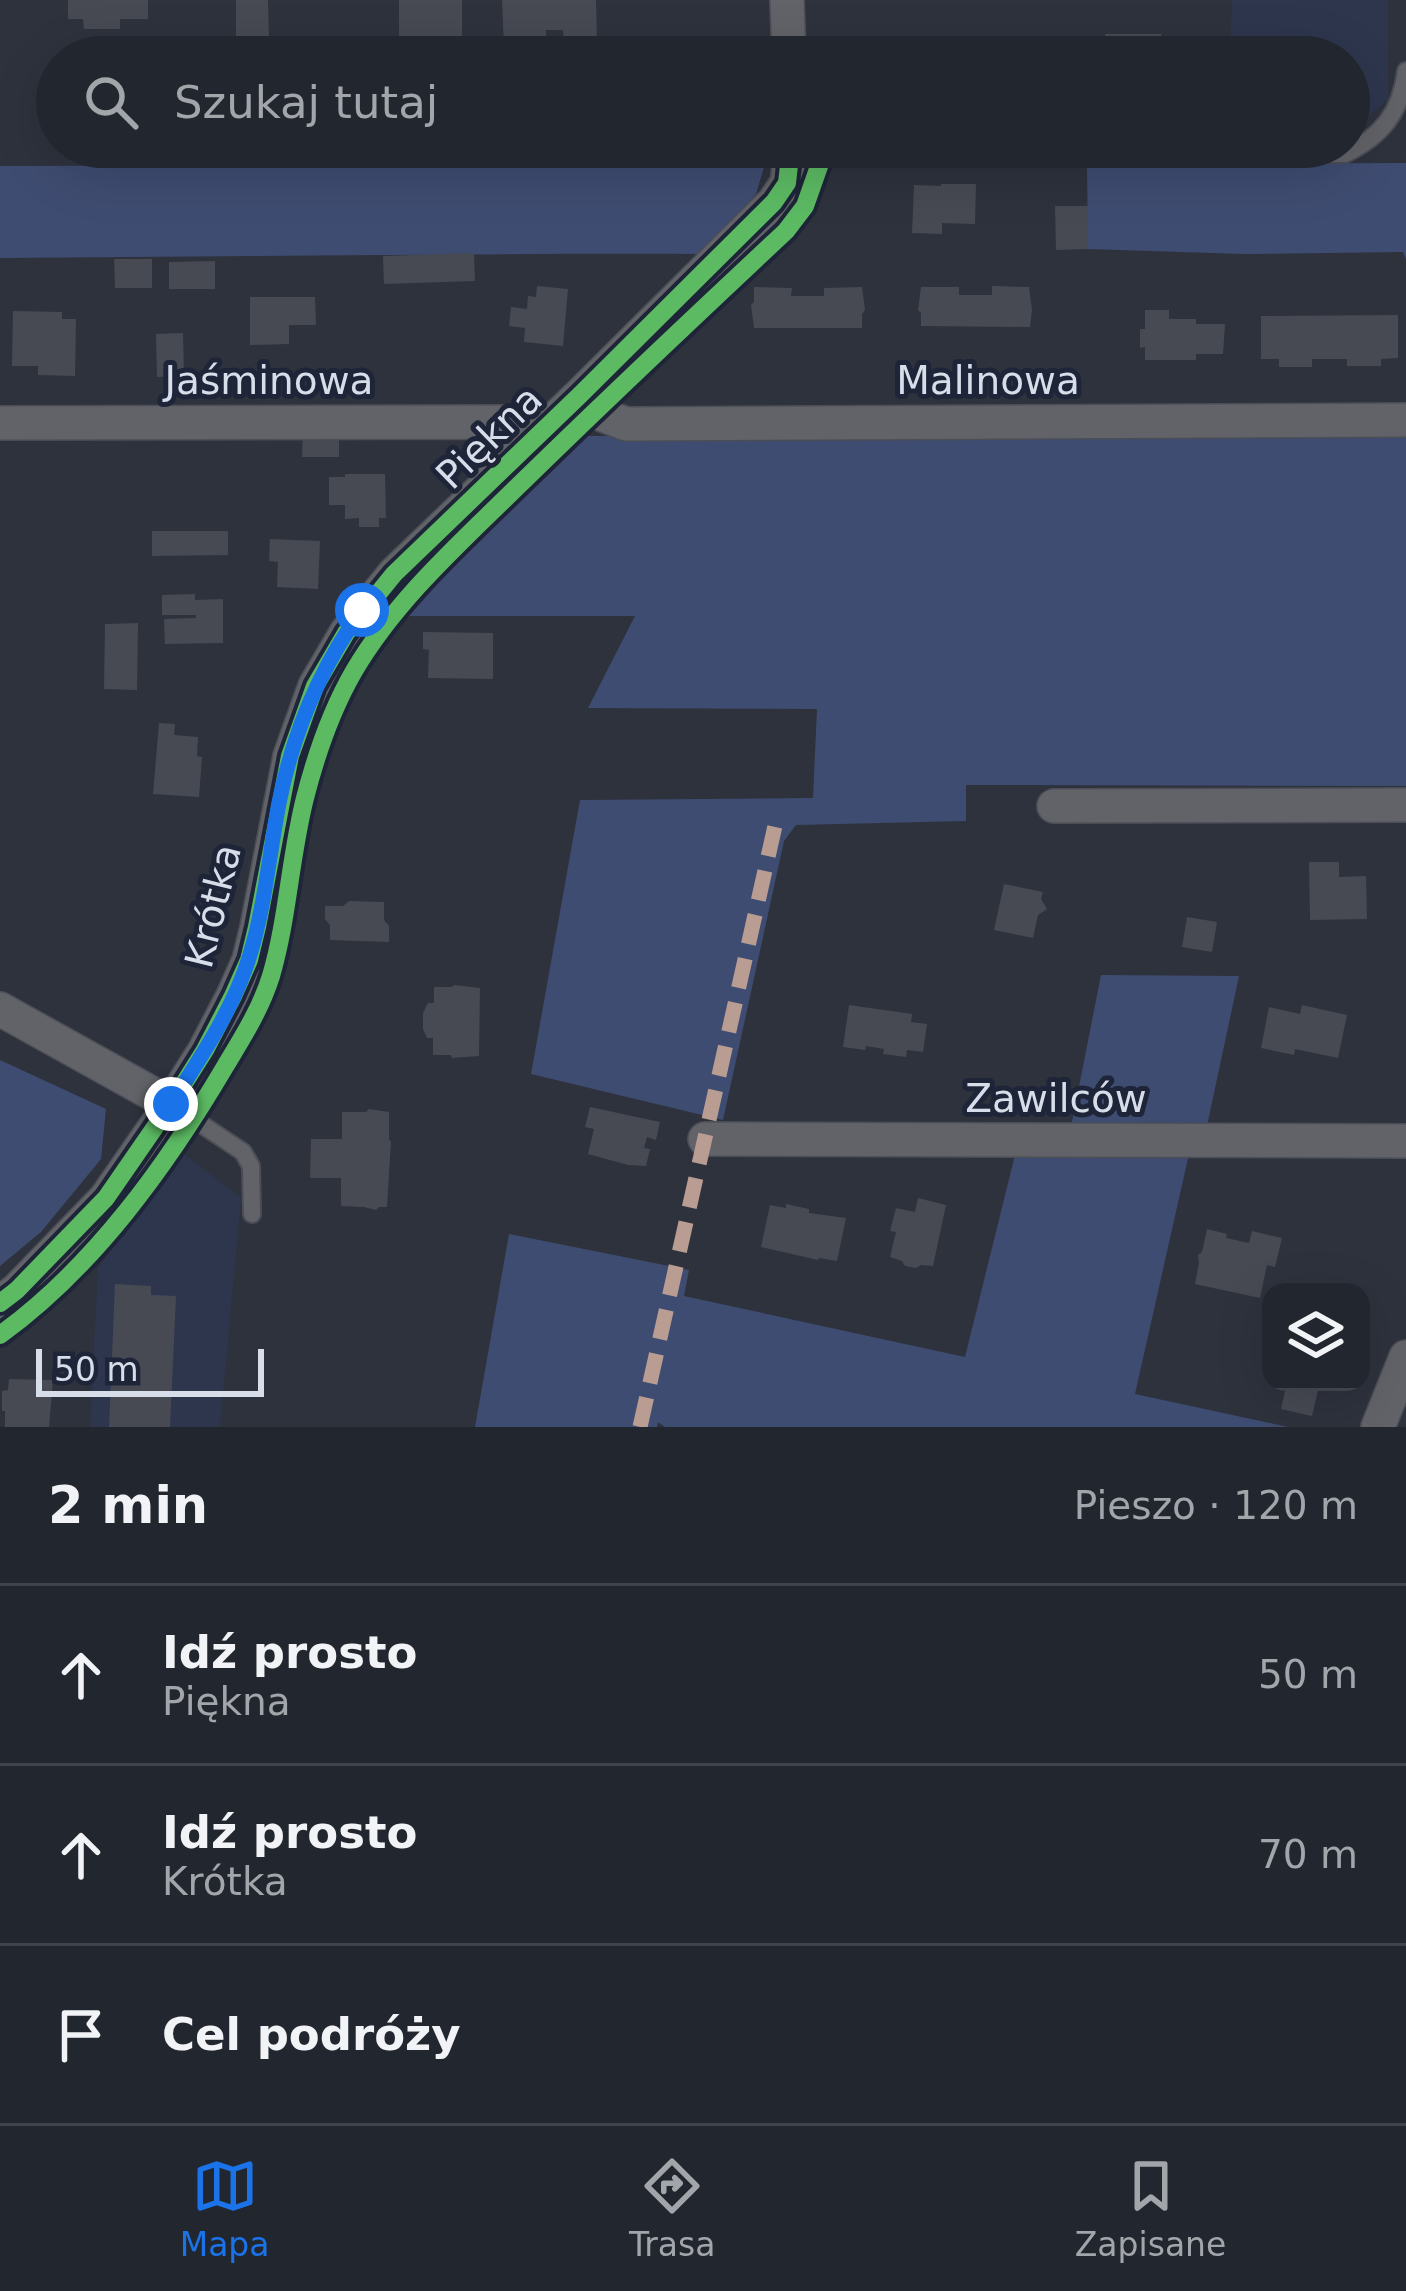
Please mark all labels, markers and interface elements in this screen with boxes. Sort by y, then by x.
search box [36,36,1370,168]
icon: search [78,69,144,135]
text: Szukaj tutaj [174,76,438,129]
street label: Jaśminowa [162,358,373,403]
street label: Malinowa [896,358,1080,403]
street label: Piękna [427,376,551,498]
route start [335,583,389,637]
street label: Krótka [176,840,250,972]
street label: Zawilców [965,1076,1147,1121]
route end [144,1077,198,1131]
map controls [1262,1283,1370,1391]
button: layers [1262,1283,1370,1391]
scale bar [36,1343,264,1396]
text: 50 m [54,1350,139,1389]
text: 2 min [48,1476,208,1535]
text: Pieszo · 120 m [1074,1483,1358,1528]
text: Idź prosto [162,1626,417,1679]
icon: ahead [48,1642,114,1708]
text: 50 m [1258,1652,1358,1697]
text: Piękna [162,1679,291,1724]
text: Idź prosto [162,1806,417,1859]
icon: ahead [48,1822,114,1888]
text: 70 m [1258,1832,1358,1877]
text: Krótka [162,1859,288,1904]
icon: arrive [48,2002,114,2068]
text: Cel podróży [162,2008,461,2061]
tab: Mapa [180,2153,270,2264]
tab: Trasa [629,2153,715,2264]
tab: Zapisane [1075,2153,1226,2264]

